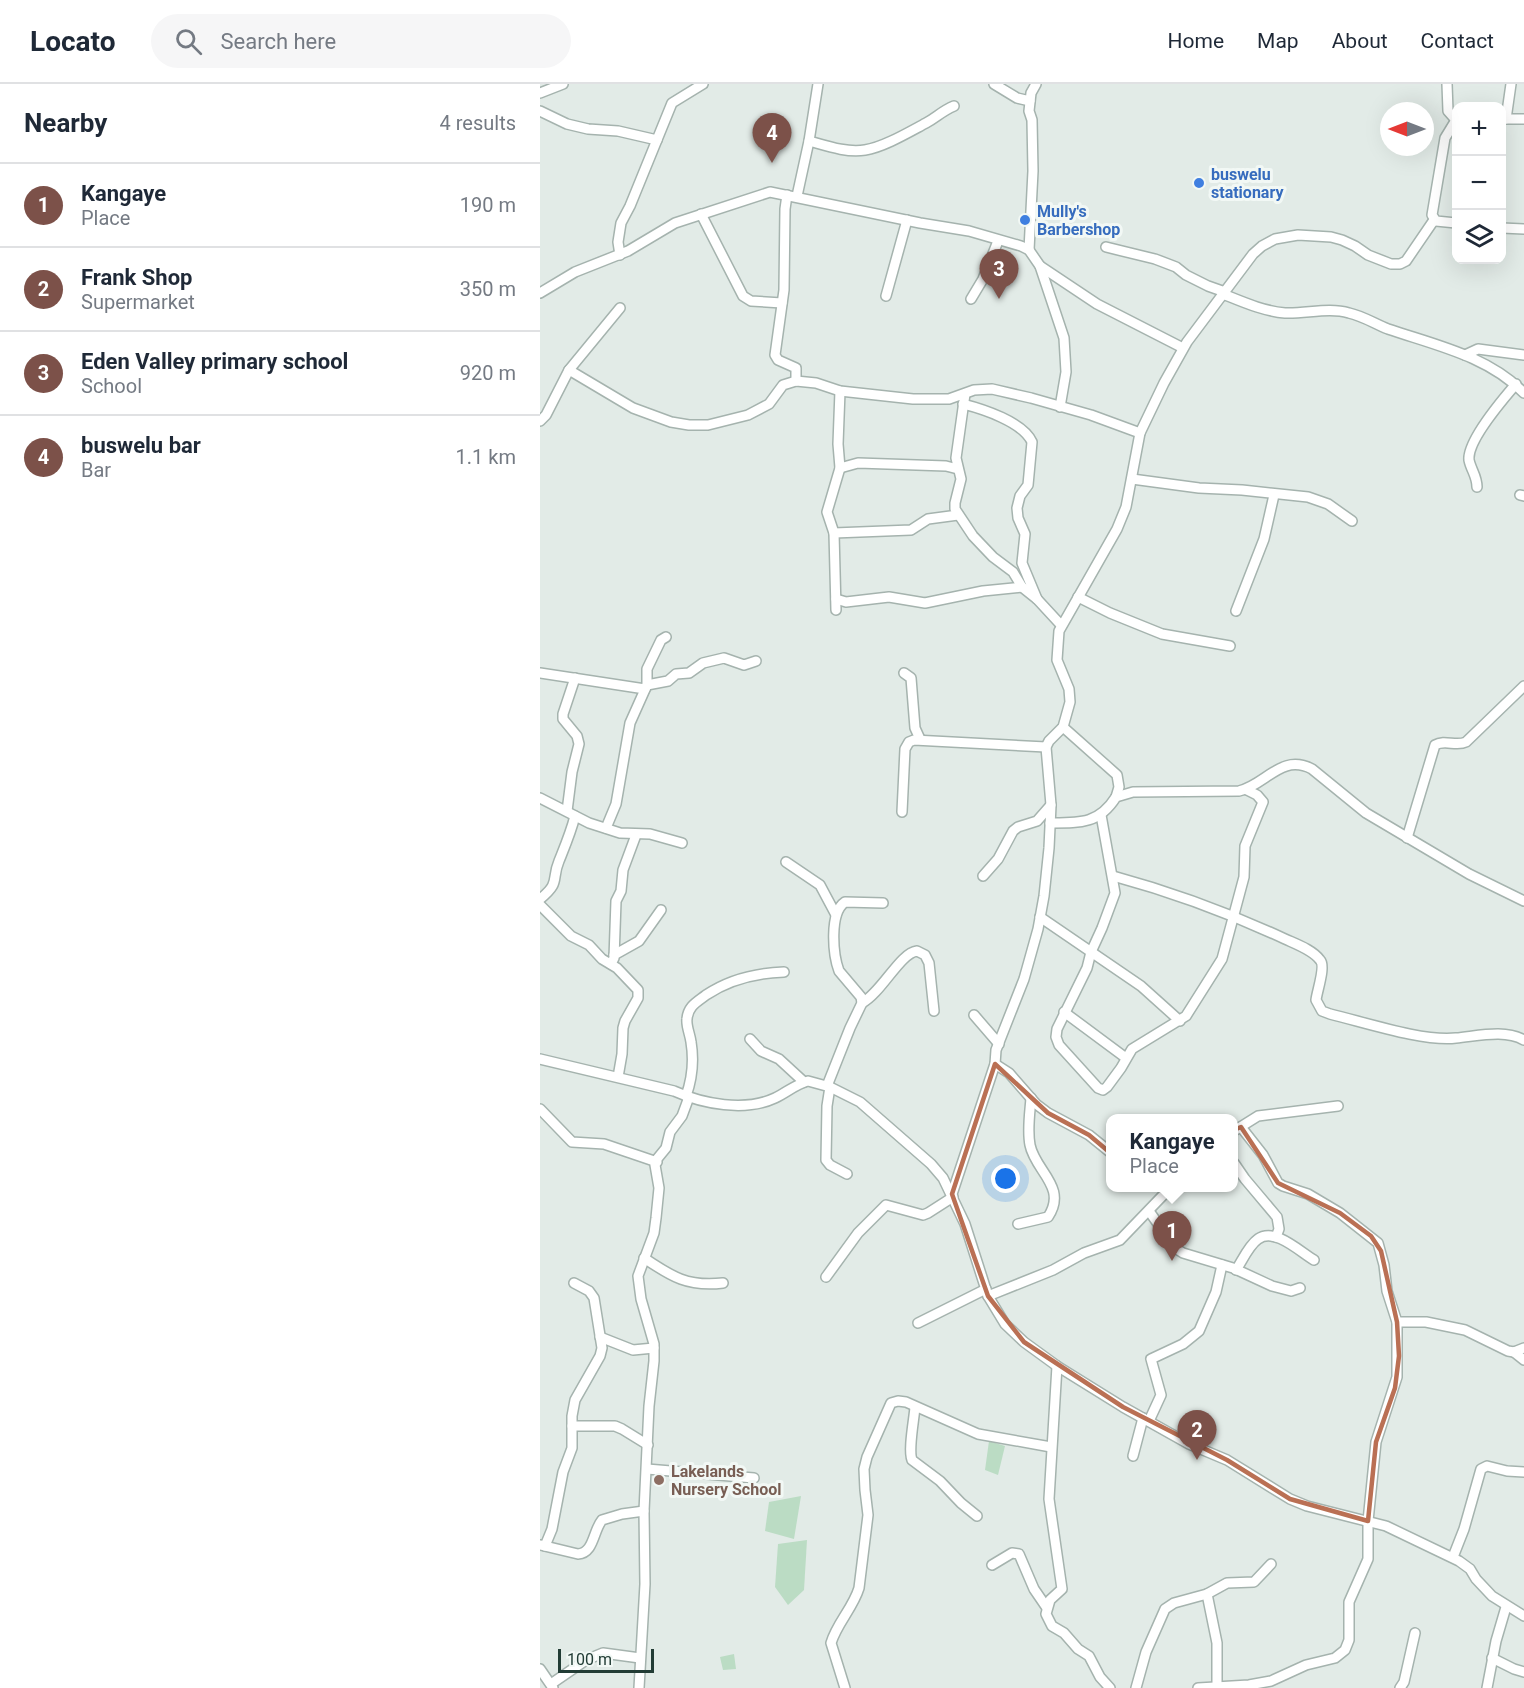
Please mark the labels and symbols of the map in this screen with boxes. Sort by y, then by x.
north arrow [1380,102,1434,156]
pin: 4 [752,113,792,163]
place label: buswelu stationary [1211,165,1284,202]
marker: buswelu stationary [1192,176,1206,190]
place label: Mully's Barbershop [1037,202,1120,239]
marker: Mully's Barbershop [1018,213,1032,227]
pin: 3 [980,250,1018,299]
your location [991,1164,1020,1193]
pin: 1 [1152,1212,1192,1261]
pin: 2 [1178,1410,1216,1460]
place label: Lakelands Nursery School [671,1462,781,1499]
marker: Lakelands Nursery School [652,1473,666,1487]
scale bar [558,1646,654,1674]

